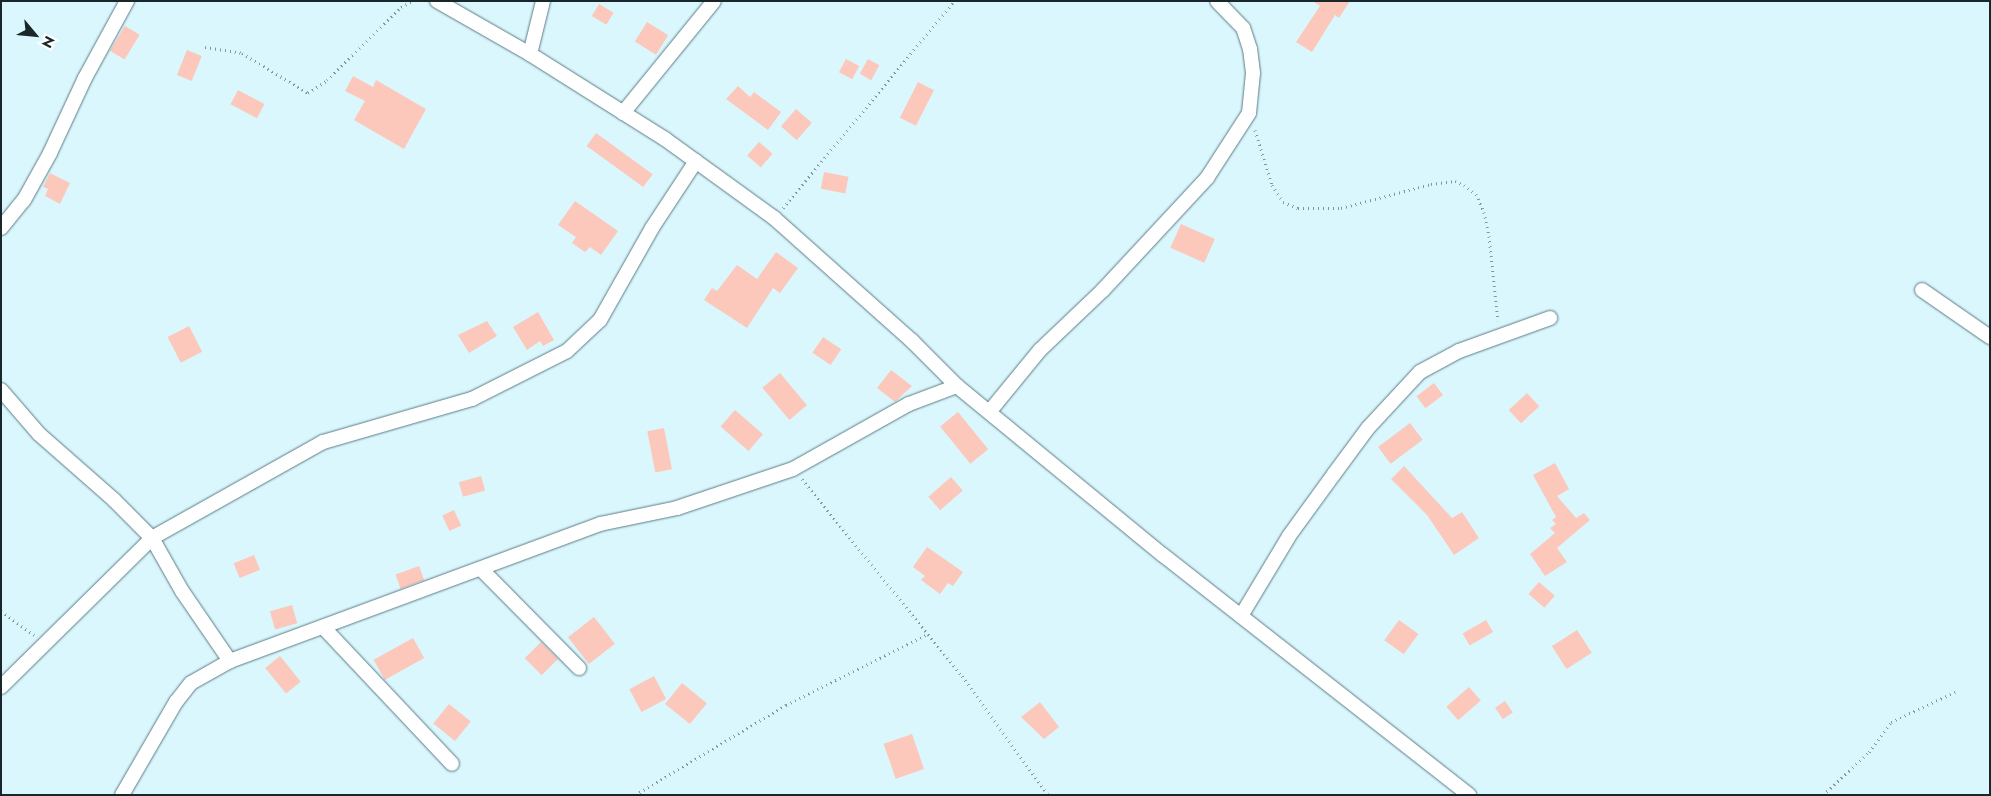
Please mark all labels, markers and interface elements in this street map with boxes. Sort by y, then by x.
north arrow [10,10,60,60]
text: N [37,32,60,52]

